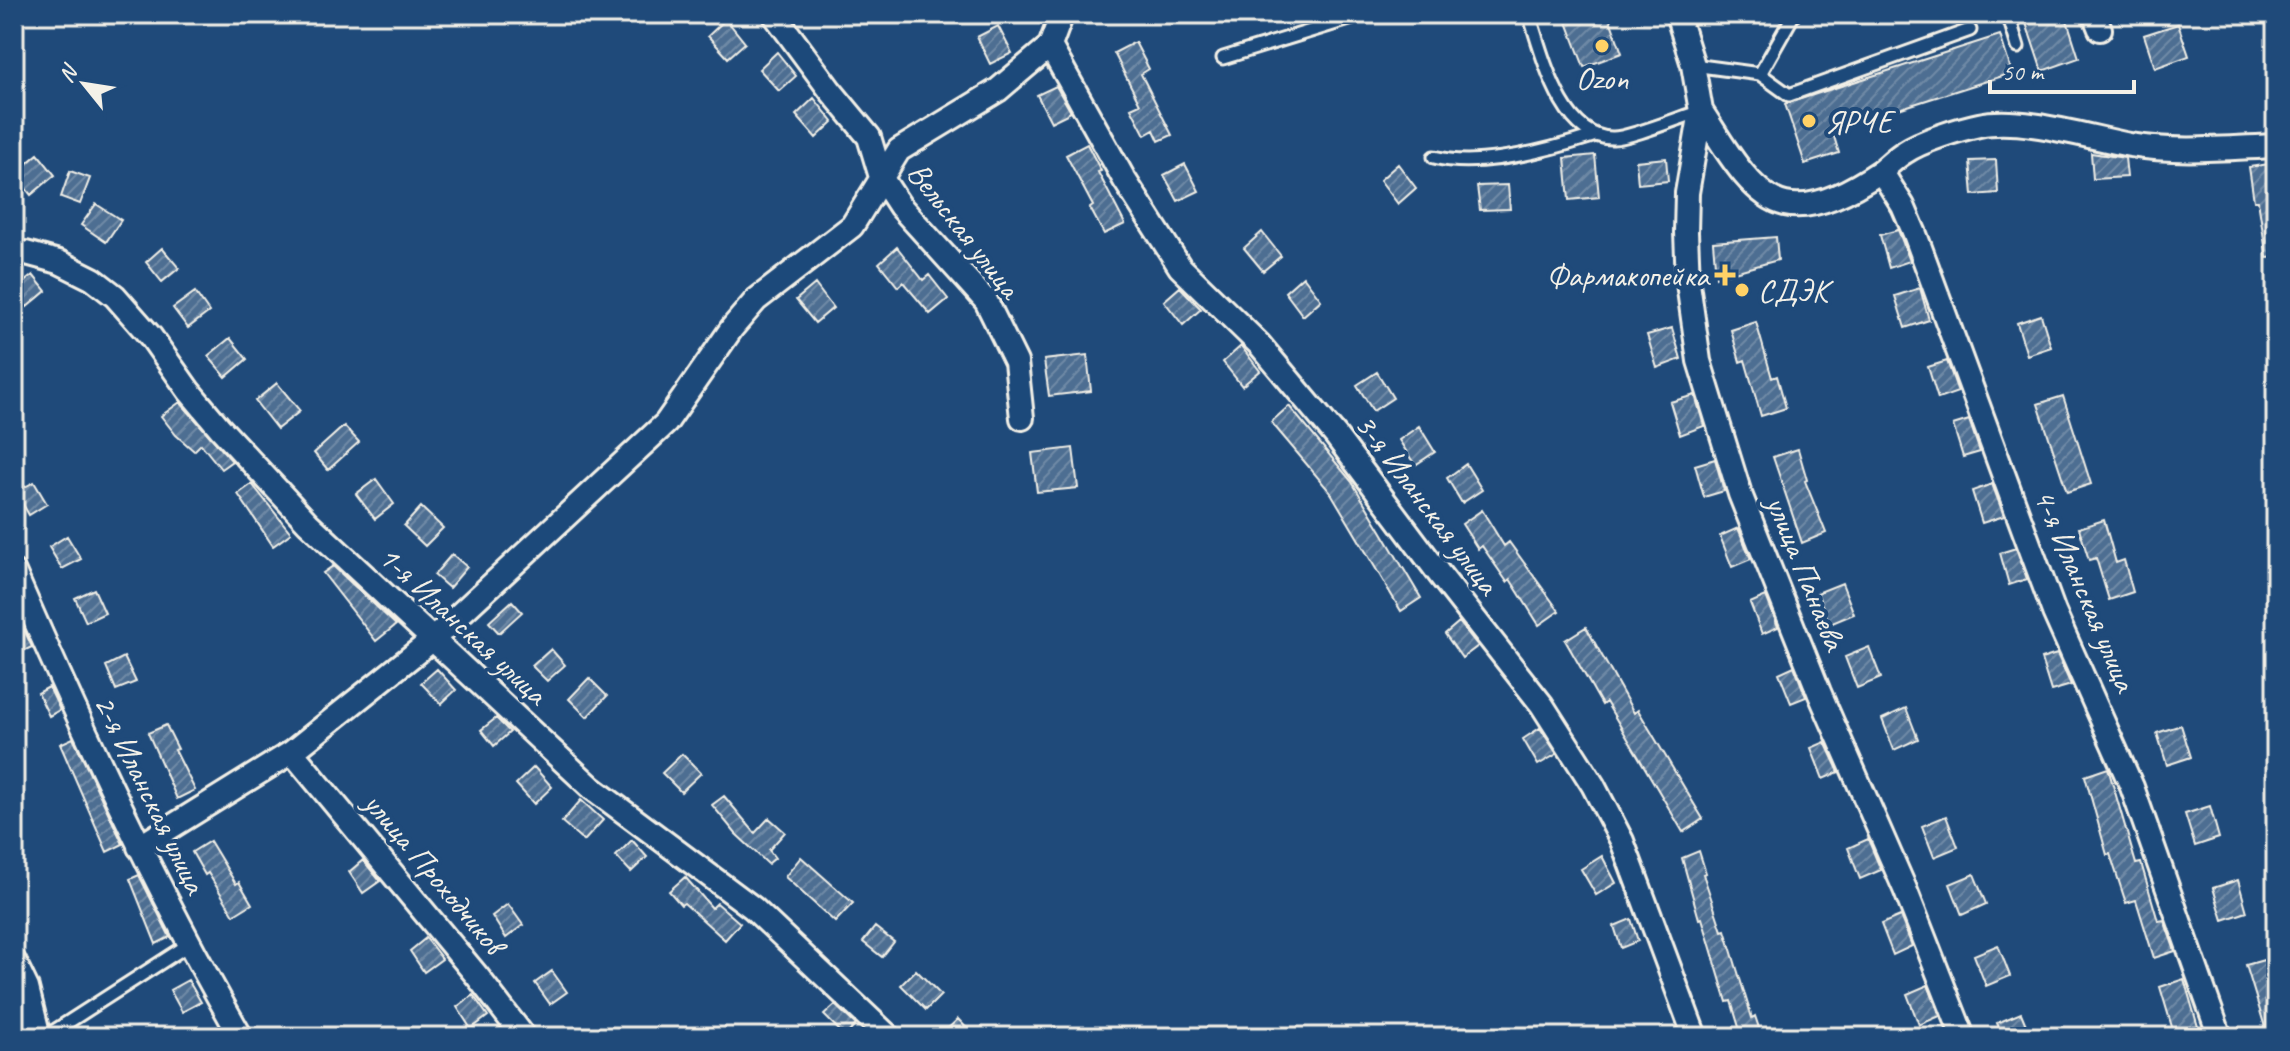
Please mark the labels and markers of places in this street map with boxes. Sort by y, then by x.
marker: Ozon [1593,37,1611,55]
place label: Ozon [1576,58,1629,99]
place label: ЯРЧЕ [1825,101,1897,142]
marker: ЯРЧЕ [1800,112,1818,130]
place label: Фармакопейка [1547,255,1711,296]
marker: Фармакопейка [1716,266,1734,284]
place label: СДЭК [1758,270,1834,311]
marker: СДЭК [1733,281,1751,299]

